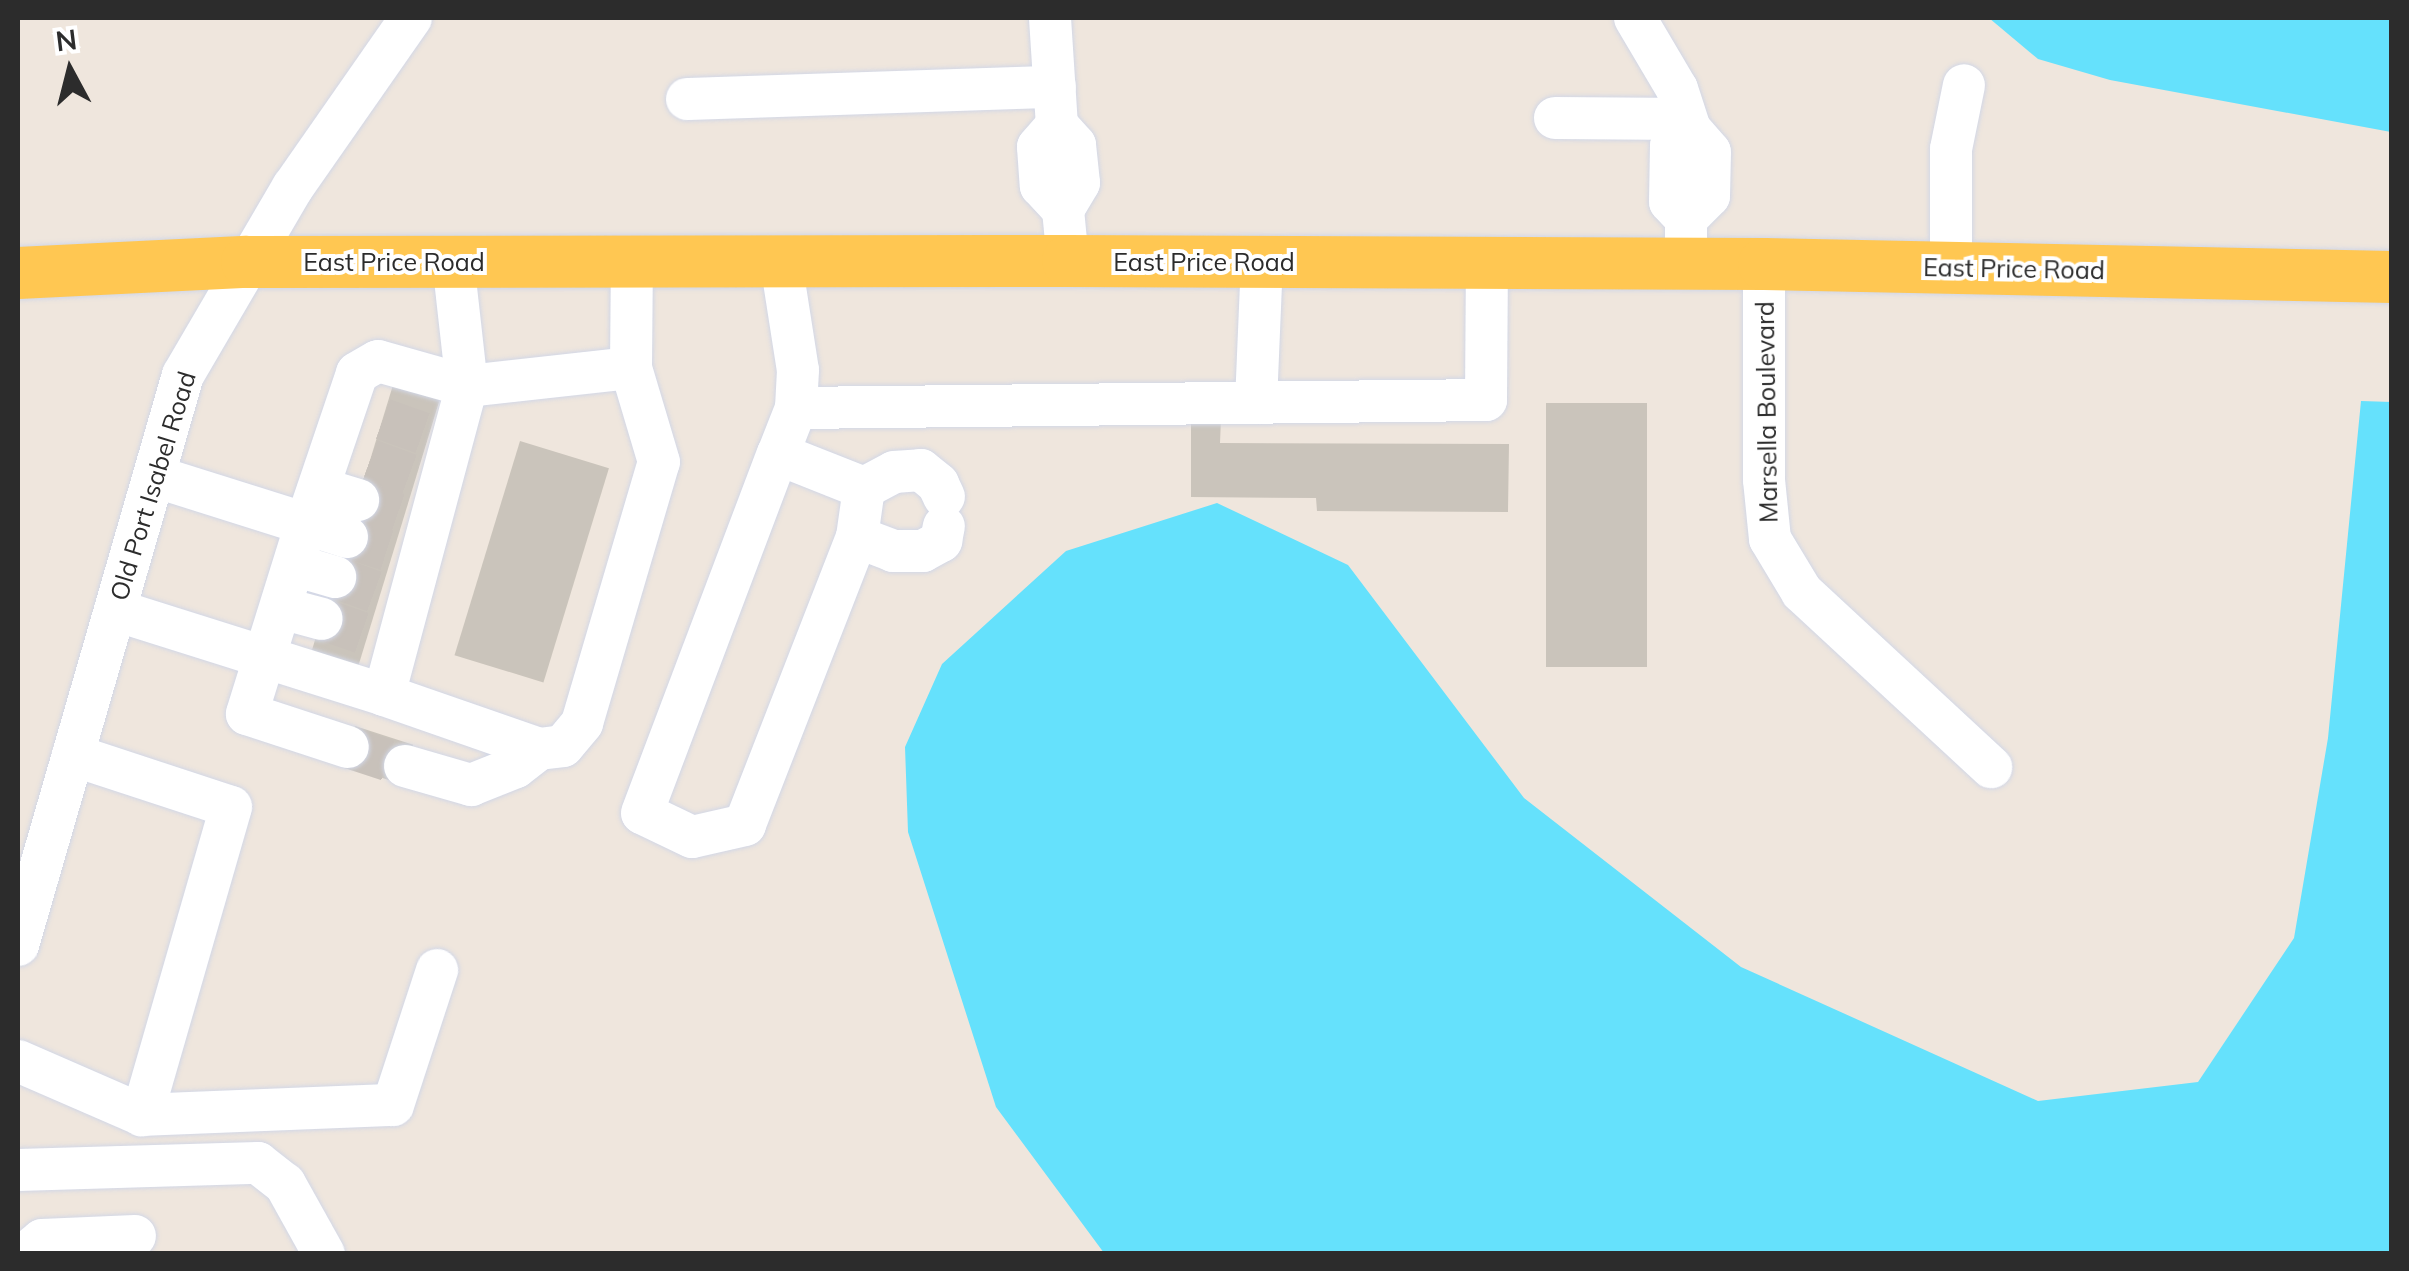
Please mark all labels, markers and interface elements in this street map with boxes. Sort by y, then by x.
north arrow [20,20,120,120]
text: N [54,21,79,58]
street label: East Price Road [303,247,485,277]
street label: East Price Road [1113,247,1295,277]
street label: East Price Road [1923,252,2105,286]
street label: Marsella Boulevard [1750,301,1784,523]
street label: Old Port Isabel Road [104,368,202,604]

